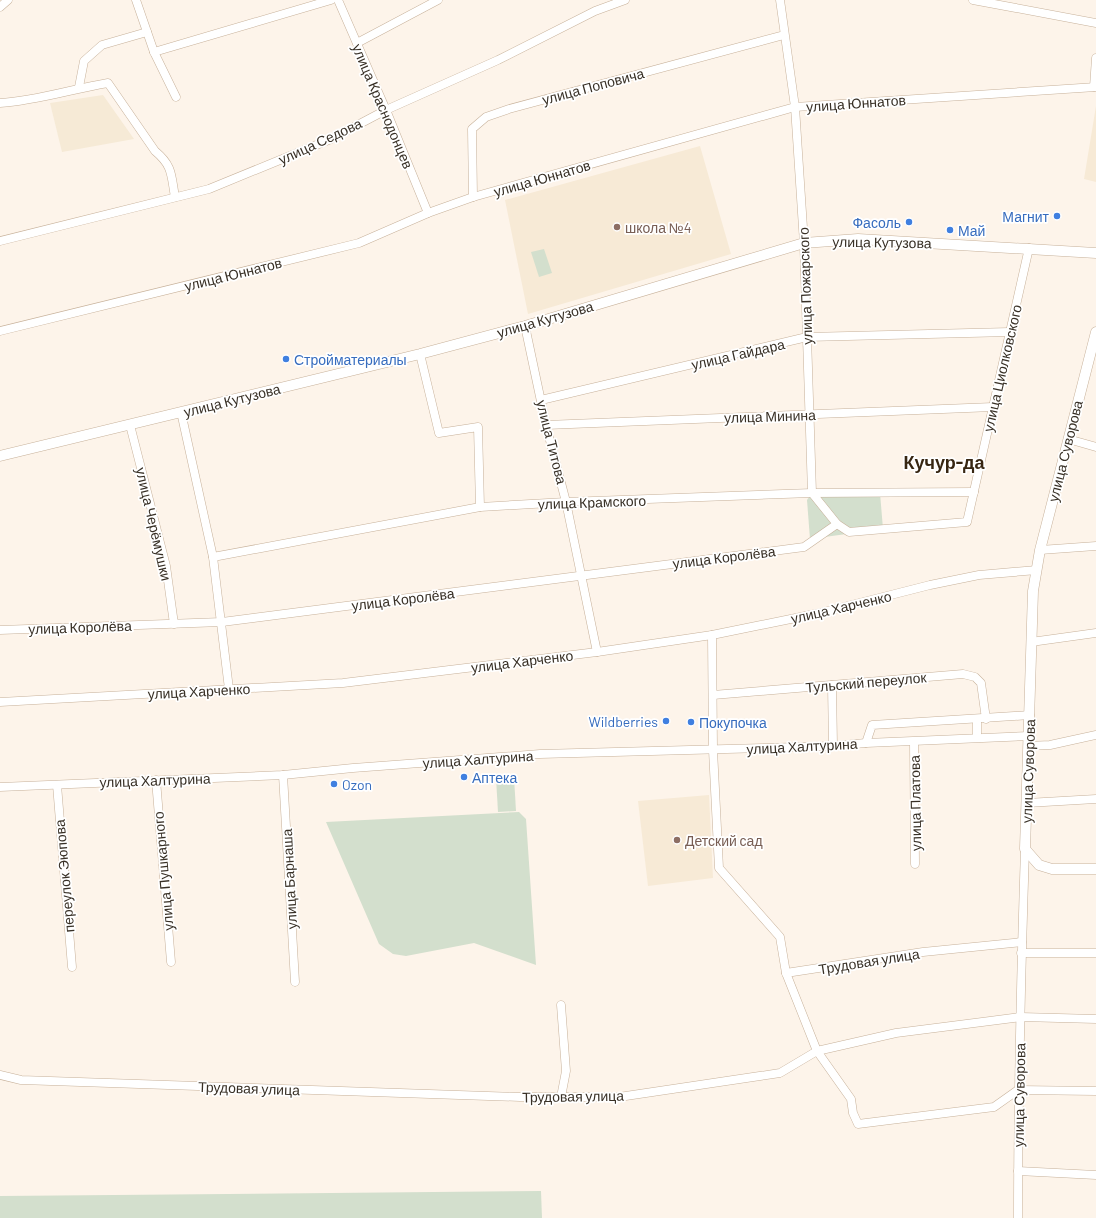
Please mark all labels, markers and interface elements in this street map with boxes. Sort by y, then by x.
street label: улица Краснодонцев [349,41,417,171]
street label: улица Поповича [540,64,646,108]
street label: улица Юннатов [806,91,906,115]
street label: улица Седова [276,114,365,168]
street label: улица Юннатов [492,156,592,200]
place label: Магнит [1002,208,1050,225]
marker: Магнит [1052,211,1062,221]
place label: Фасоль [852,214,901,231]
marker: Фасоль [904,217,914,227]
place label: школа №4 [625,219,691,236]
marker: школа №4 [612,222,622,232]
place label: Май [958,222,985,239]
marker: Май [945,225,955,235]
street label: улица Пожарского [794,227,816,345]
street label: улица Кутузова [832,233,932,251]
street label: улица Юннатов [182,254,284,294]
street label: улица Кутузова [495,297,595,341]
street label: улица Циолковского [979,302,1025,433]
street label: улица Гайдара [690,335,787,373]
place label: Стройматериалы [294,351,407,368]
marker: Стройматериалы [281,354,291,364]
street label: улица Кутузова [182,380,282,420]
street label: улица Титова [533,398,571,486]
street label: улица Суворова [1044,398,1086,504]
street label: улица Минина [724,406,816,426]
district label: Кучур-да [903,451,985,473]
street label: улица Черёмушки [133,466,175,582]
street label: улица Крамского [538,492,647,512]
street label: улица Королёва [672,542,777,572]
street label: улица Королёва [351,584,456,614]
street label: улица Харченко [789,587,893,627]
street label: улица Королёва [28,617,132,637]
street label: улица Харченко [470,646,574,676]
street label: Тульский переулок [805,668,928,696]
street label: улица Харченко [147,680,251,702]
place label: Wildberries [588,713,658,730]
place label: Покупочка [699,714,767,731]
marker: Wildberries [661,716,671,726]
marker: Покупочка [686,717,696,727]
street label: улица Суворова [1018,718,1038,823]
street label: улица Халтурина [746,735,858,757]
street label: улица Халтурина [422,747,534,771]
street label: улица Платова [906,755,924,851]
place label: Аптека [472,769,517,786]
street label: улица Халтурина [99,770,211,790]
marker: Аптека [459,772,469,782]
place label: Ozon [342,776,372,793]
marker: Ozon [329,779,339,789]
street label: улица Пушкарного [149,810,177,931]
street label: переулок Эюпова [51,819,77,933]
street label: улица Барнаша [278,828,300,930]
place label: Детский сад [685,832,763,849]
marker: Детский сад [672,835,682,845]
street label: Трудовая улица [817,945,921,977]
street label: улица Суворова [1010,1043,1028,1147]
street label: Трудовая улица [198,1078,300,1098]
street label: Трудовая улица [522,1087,624,1105]

